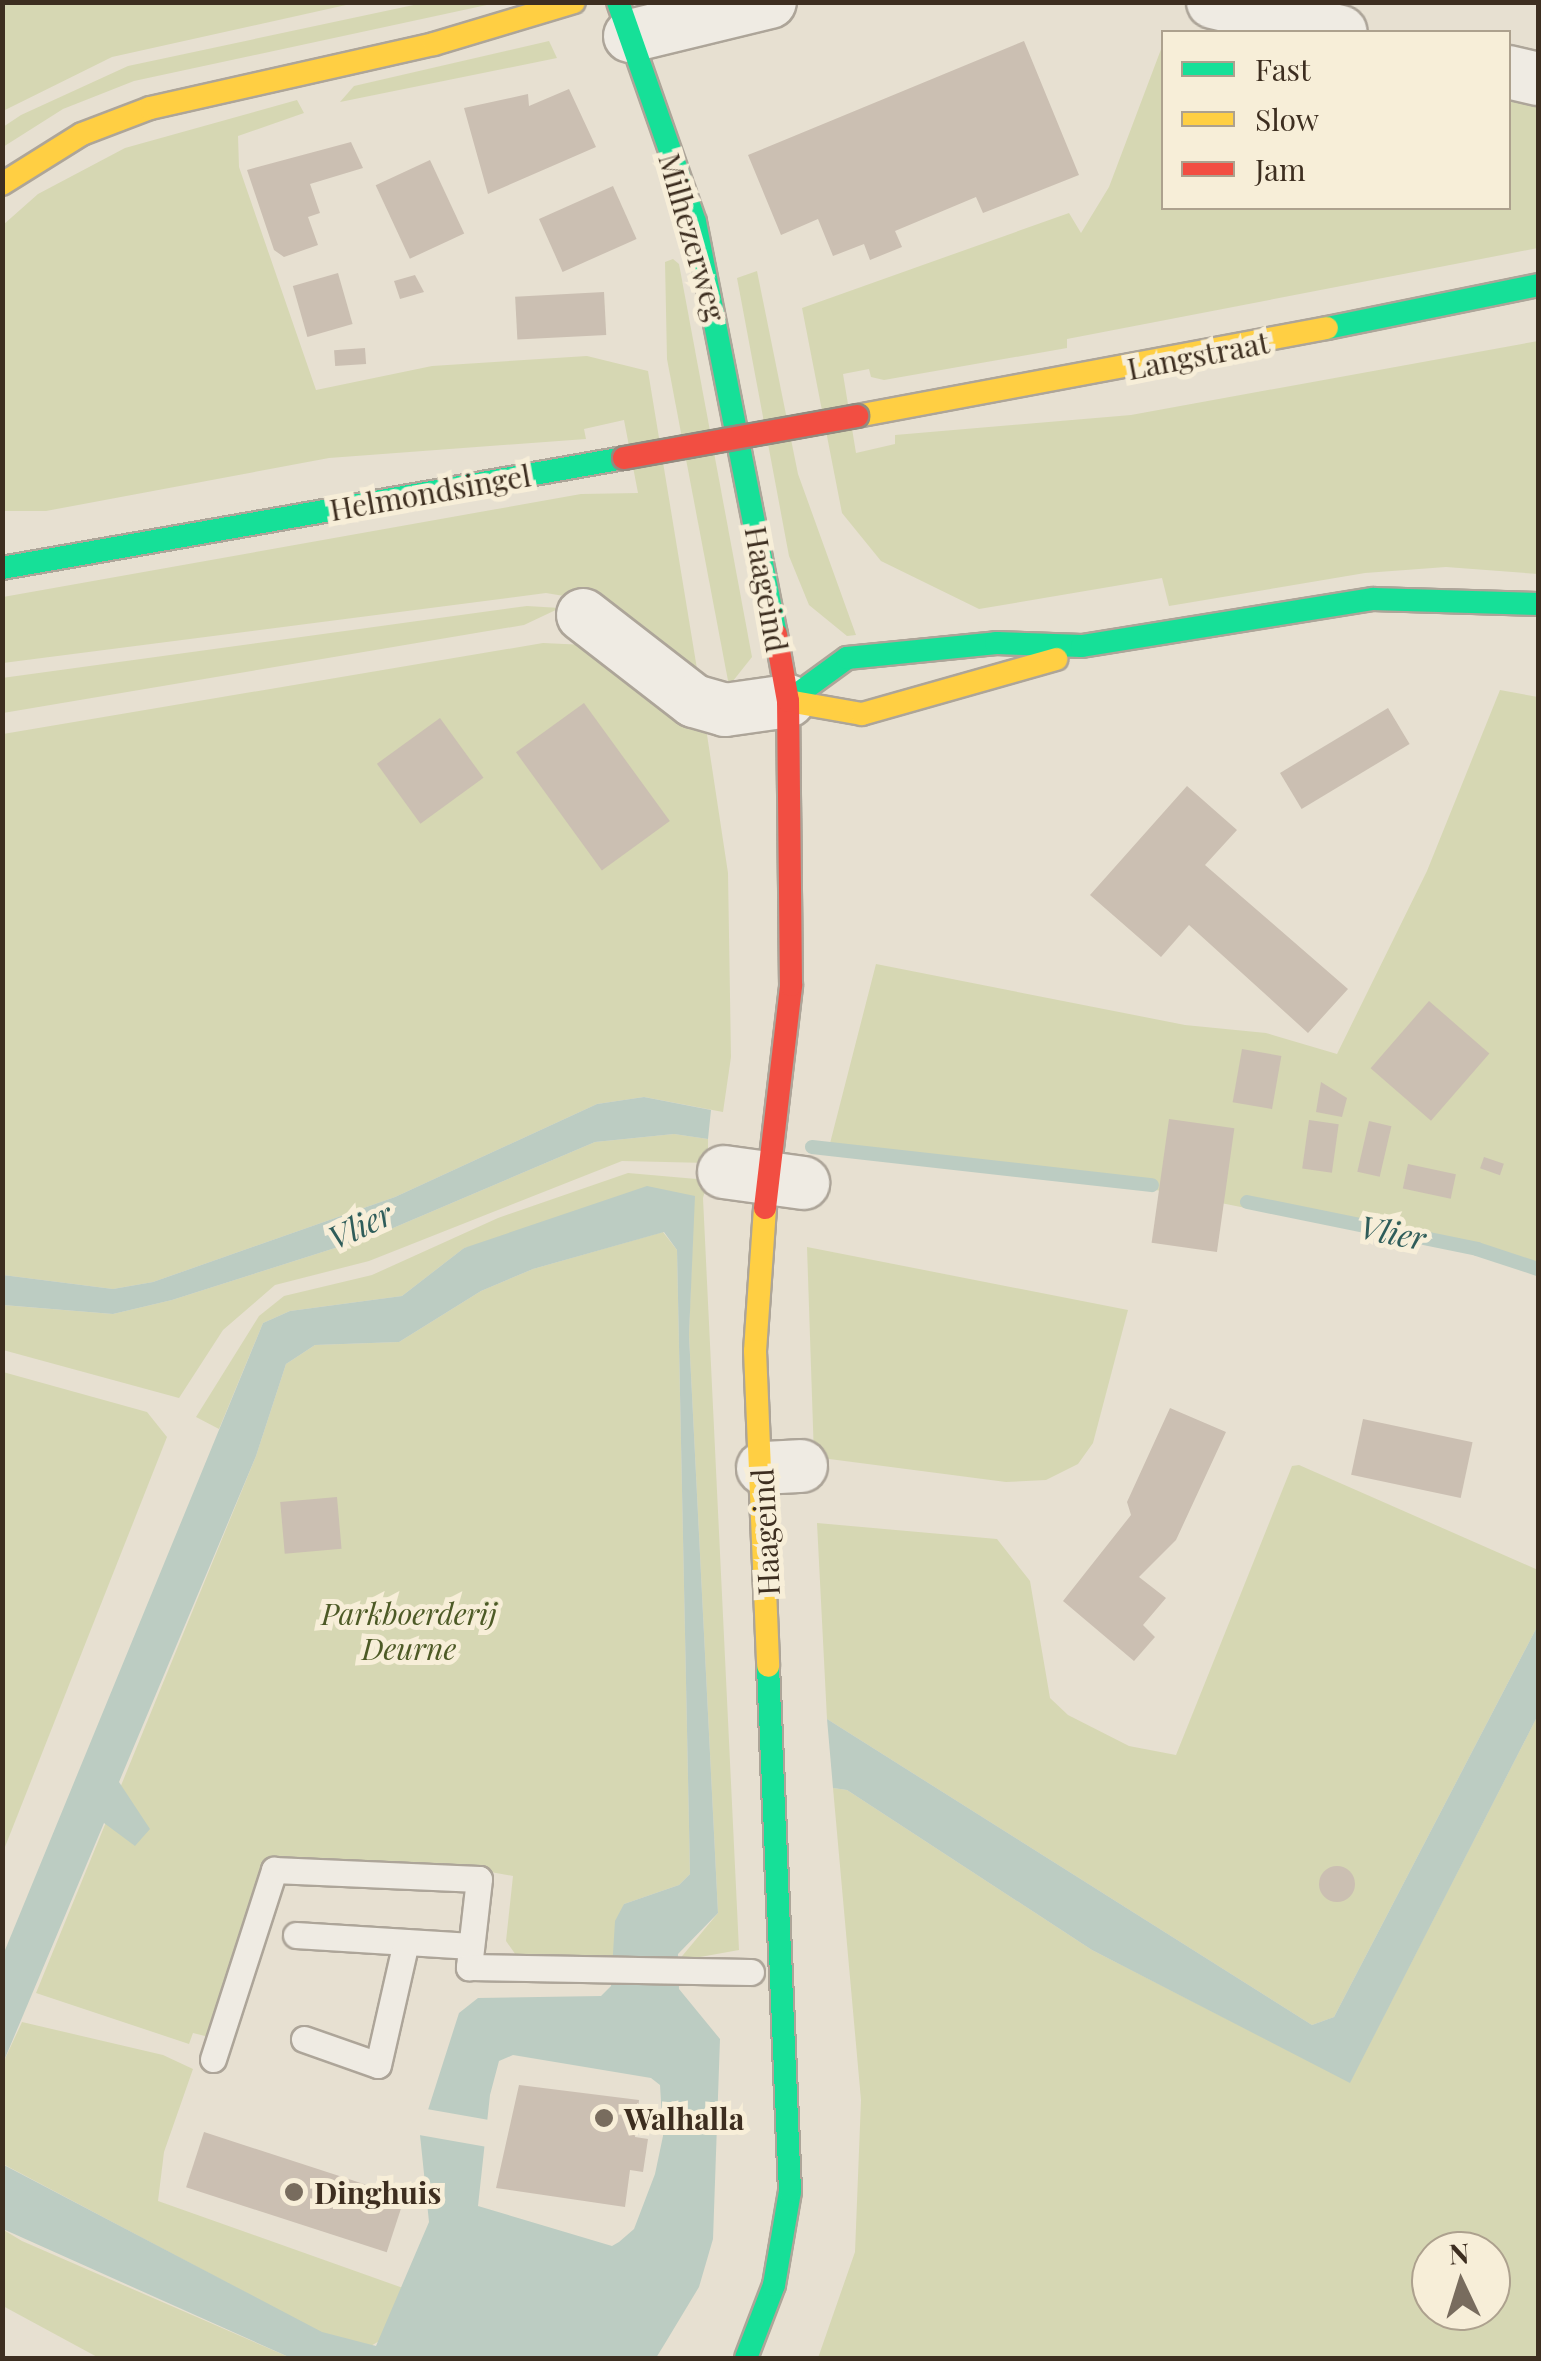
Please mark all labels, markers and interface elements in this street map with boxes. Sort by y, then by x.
legend [1161,30,1511,210]
text: Fast [1255,49,1311,89]
text: Slow [1255,99,1319,139]
street label: Milhezerweg [652,149,734,325]
text: Jam [1255,149,1306,189]
street label: Langstraat [1124,324,1272,386]
street label: Helmondsingel [327,457,533,527]
street label: Haageind [738,523,796,655]
water label: Vlier [322,1194,398,1256]
water label: Vlier [1357,1207,1429,1257]
street label: Haageind [744,1468,786,1596]
park label: Parkboerderij Deurne [321,1595,497,1666]
place label: Walhalla [624,2100,744,2136]
marker: Walhalla [593,2107,615,2129]
place label: Dinghuis [314,2174,441,2210]
marker: Dinghuis [283,2181,305,2203]
north arrow [1411,2231,1511,2331]
text: N [1448,2233,1470,2272]

